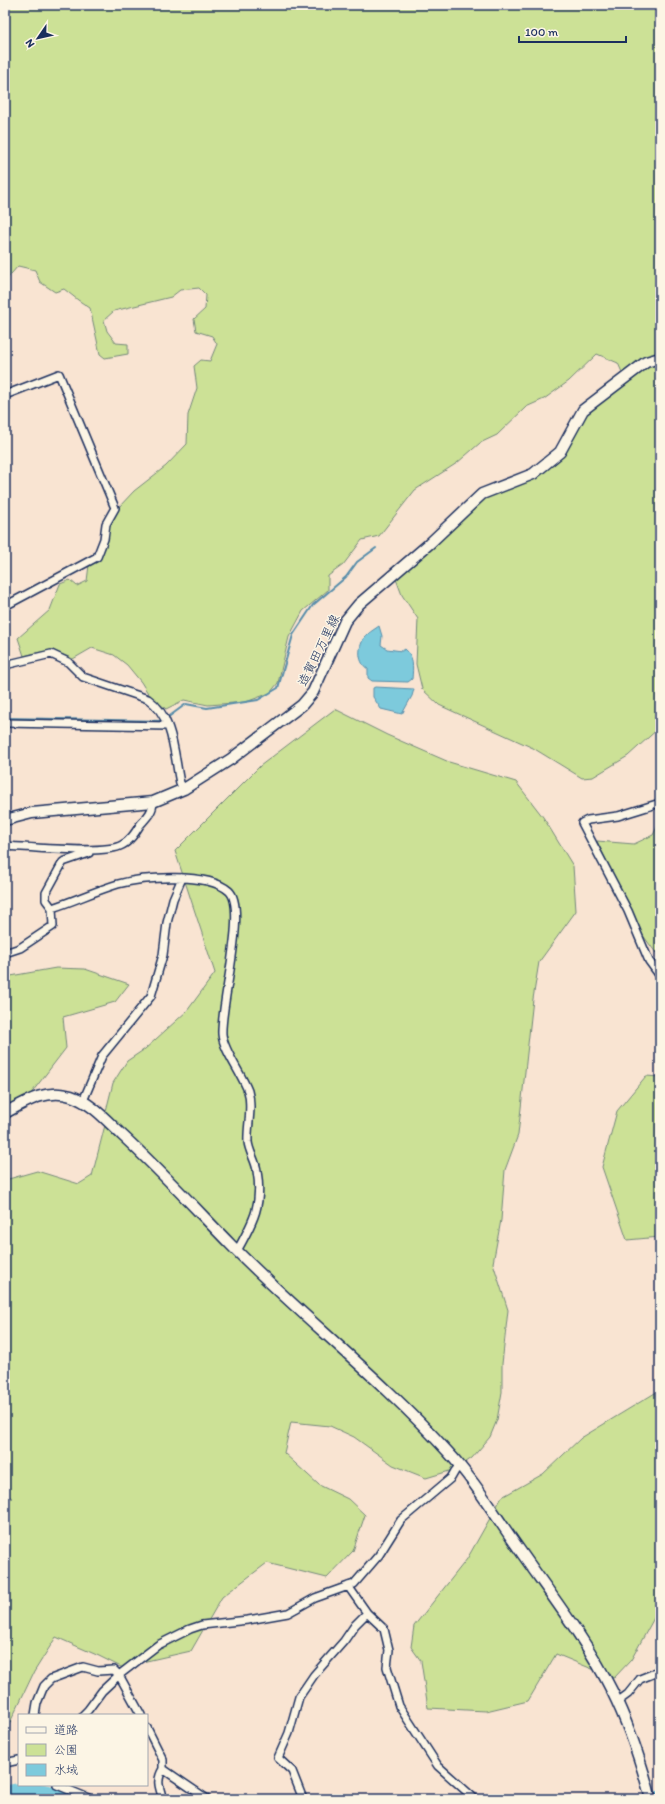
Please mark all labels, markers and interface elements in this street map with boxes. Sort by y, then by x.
north arrow [18,18,58,58]
scale bar [519,18,626,44]
text: 100 m [525,25,558,39]
text: N [23,37,38,50]
street label: 造賀田万里線 [295,611,343,689]
legend [18,1714,148,1786]
text: 道路 [54,1723,78,1737]
text: 公園 [54,1743,78,1757]
text: 水域 [54,1763,78,1777]

